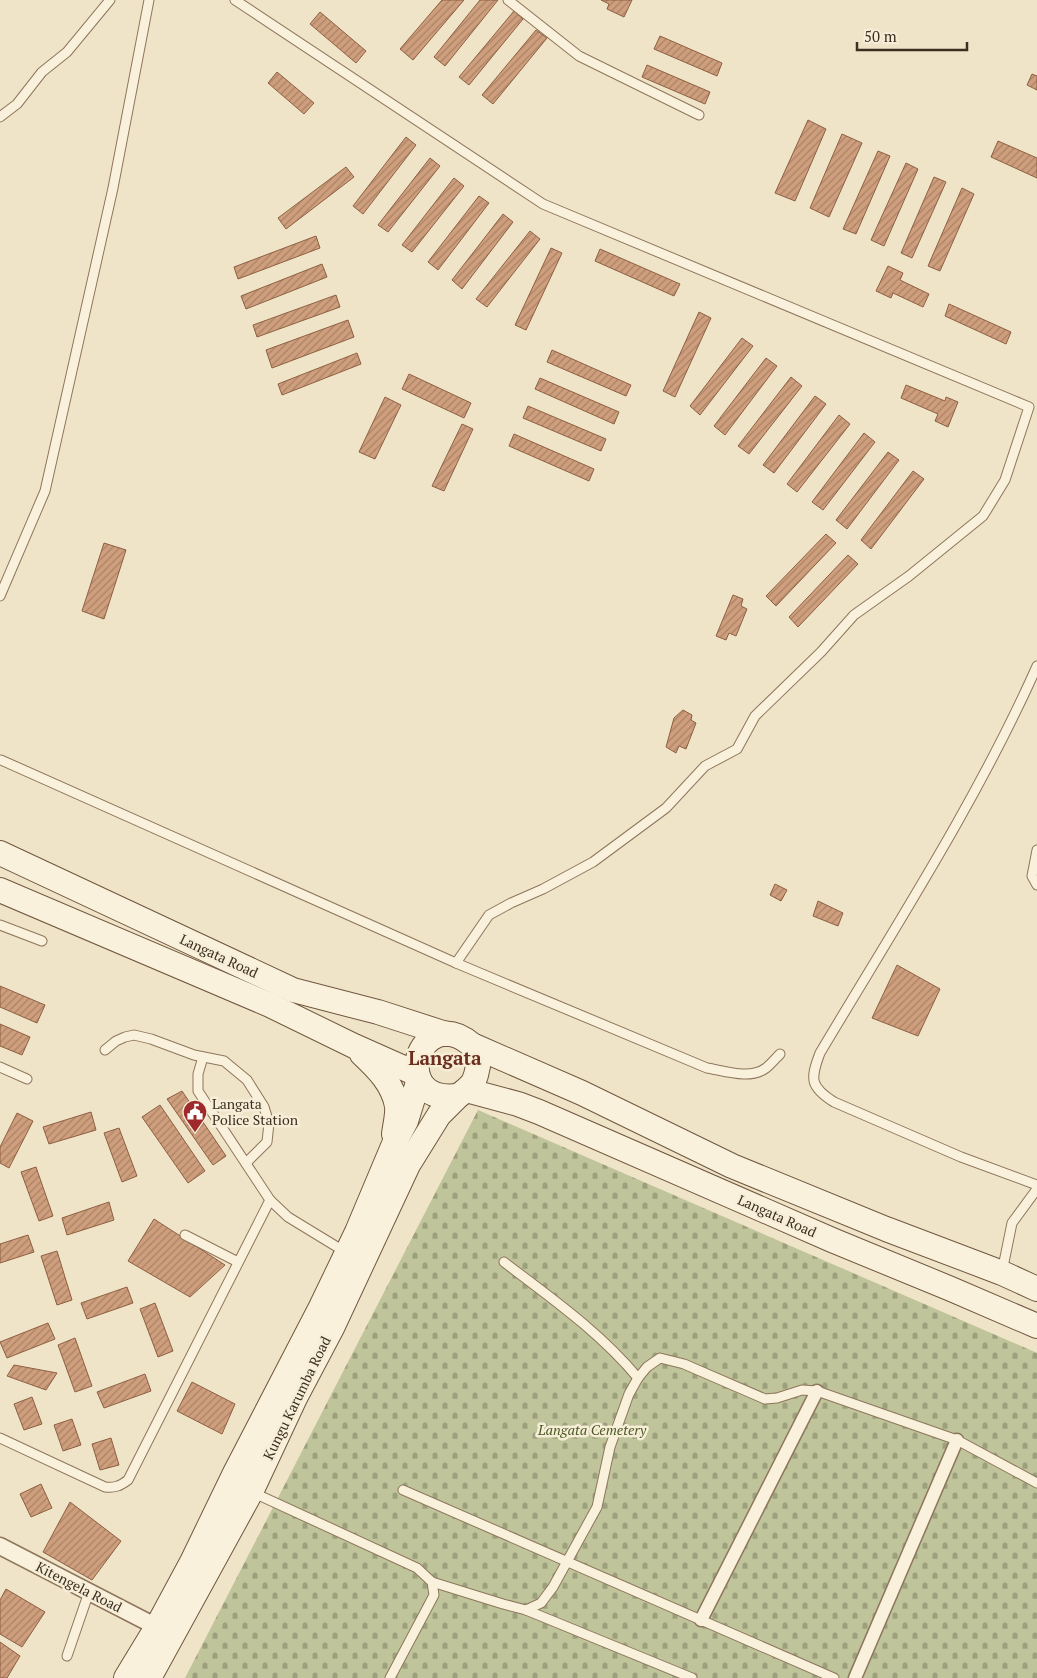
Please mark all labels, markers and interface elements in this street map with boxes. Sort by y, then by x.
scale bar [857,20,967,52]
text: 50 m [864,26,897,46]
street label: Langata Road [177,929,262,982]
district label: Langata [408,1045,482,1070]
place label: Langata Police Station [212,1094,299,1129]
public building icon: Langata Police Station [182,1099,208,1133]
street label: Langata Road [735,1190,820,1241]
street label: Kungu Karumba Road [258,1333,335,1463]
park label: Langata Cemetery [537,1420,647,1439]
street label: Kitengela Road [33,1557,126,1616]

